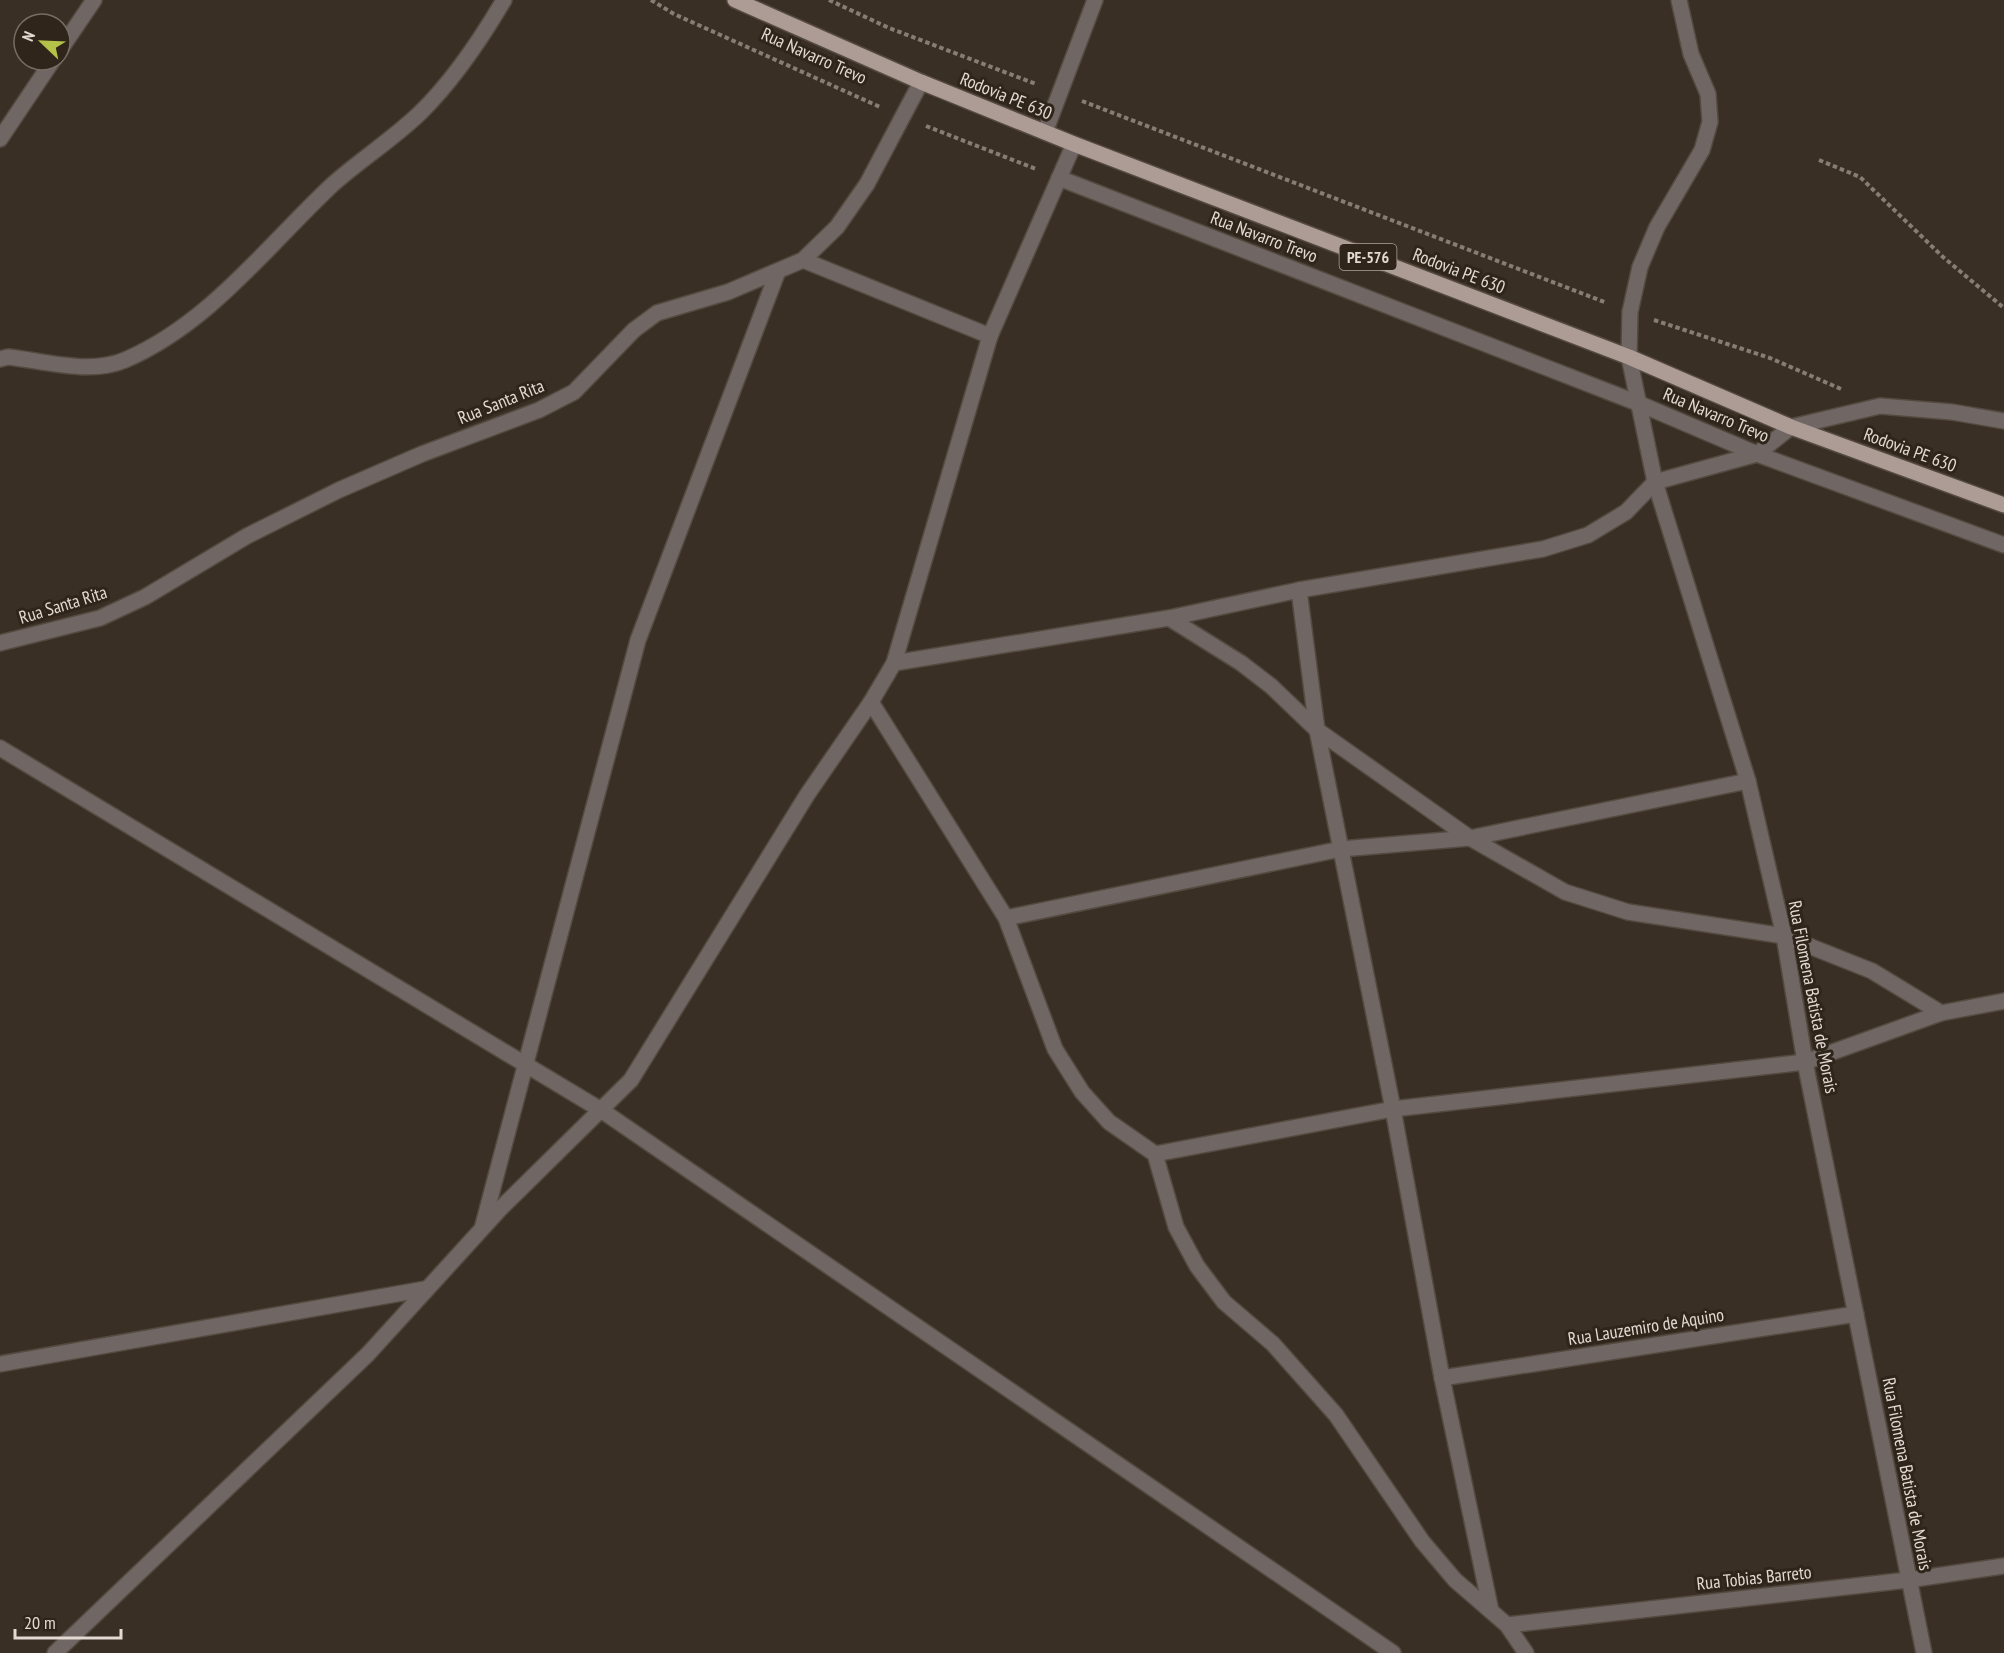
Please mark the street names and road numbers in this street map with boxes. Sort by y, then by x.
street label: Rua Navarro Trevo [758,22,871,89]
street label: Rodovia PE 630 [957,67,1055,124]
street label: Rua Navarro Trevo [1207,206,1321,268]
street label: Rodovia PE 630 [1410,242,1509,299]
road number: PE-576 [1340,244,1396,270]
street label: Rua Santa Rita [454,374,547,429]
street label: Rua Navarro Trevo [1660,382,1773,447]
street label: Rodovia PE 630 [1861,422,1960,477]
street label: Rua Santa Rita [16,580,110,629]
street label: Rua Filomena Batista de Morais [1784,899,1843,1095]
street label: Rua Lauzemiro de Aquino [1566,1303,1726,1350]
street label: Rua Filomena Batista de Morais [1878,1376,1937,1572]
street label: Rua Tobias Barreto [1695,1560,1813,1595]

